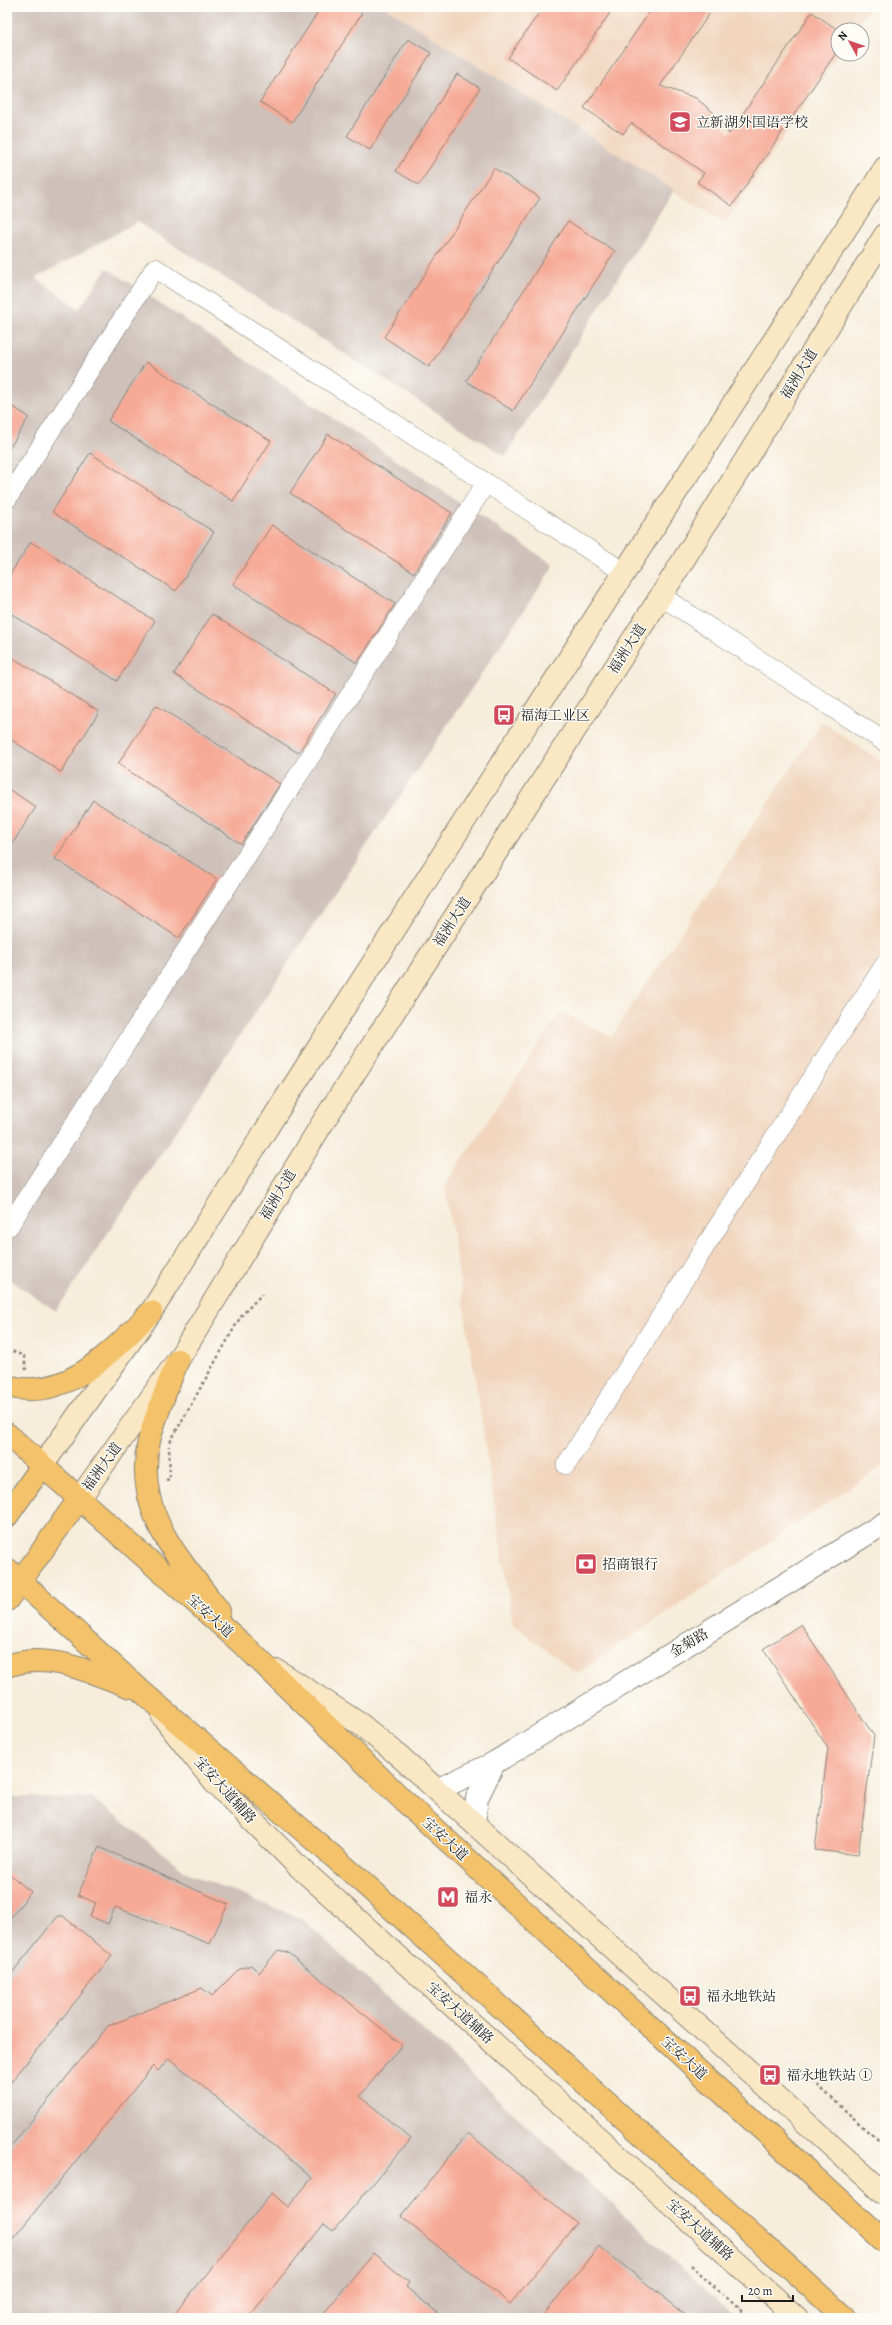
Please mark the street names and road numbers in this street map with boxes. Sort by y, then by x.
street label: 福洲大道 [776,345,822,403]
street label: 福洲大道 [604,620,650,678]
street label: 福洲大道 [429,893,475,951]
street label: 福洲大道 [255,1166,301,1224]
street label: 福洲大道 [78,1439,126,1495]
street label: 宝安大道 [183,1590,237,1642]
street label: 金菊路 [666,1624,712,1662]
street label: 宝安大道辅路 [190,1752,260,1828]
street label: 宝安大道 [418,1813,472,1865]
street label: 宝安大道辅路 [422,1978,498,2048]
street label: 宝安大道 [657,2032,711,2084]
street label: 宝安大道辅路 [662,2195,738,2265]

